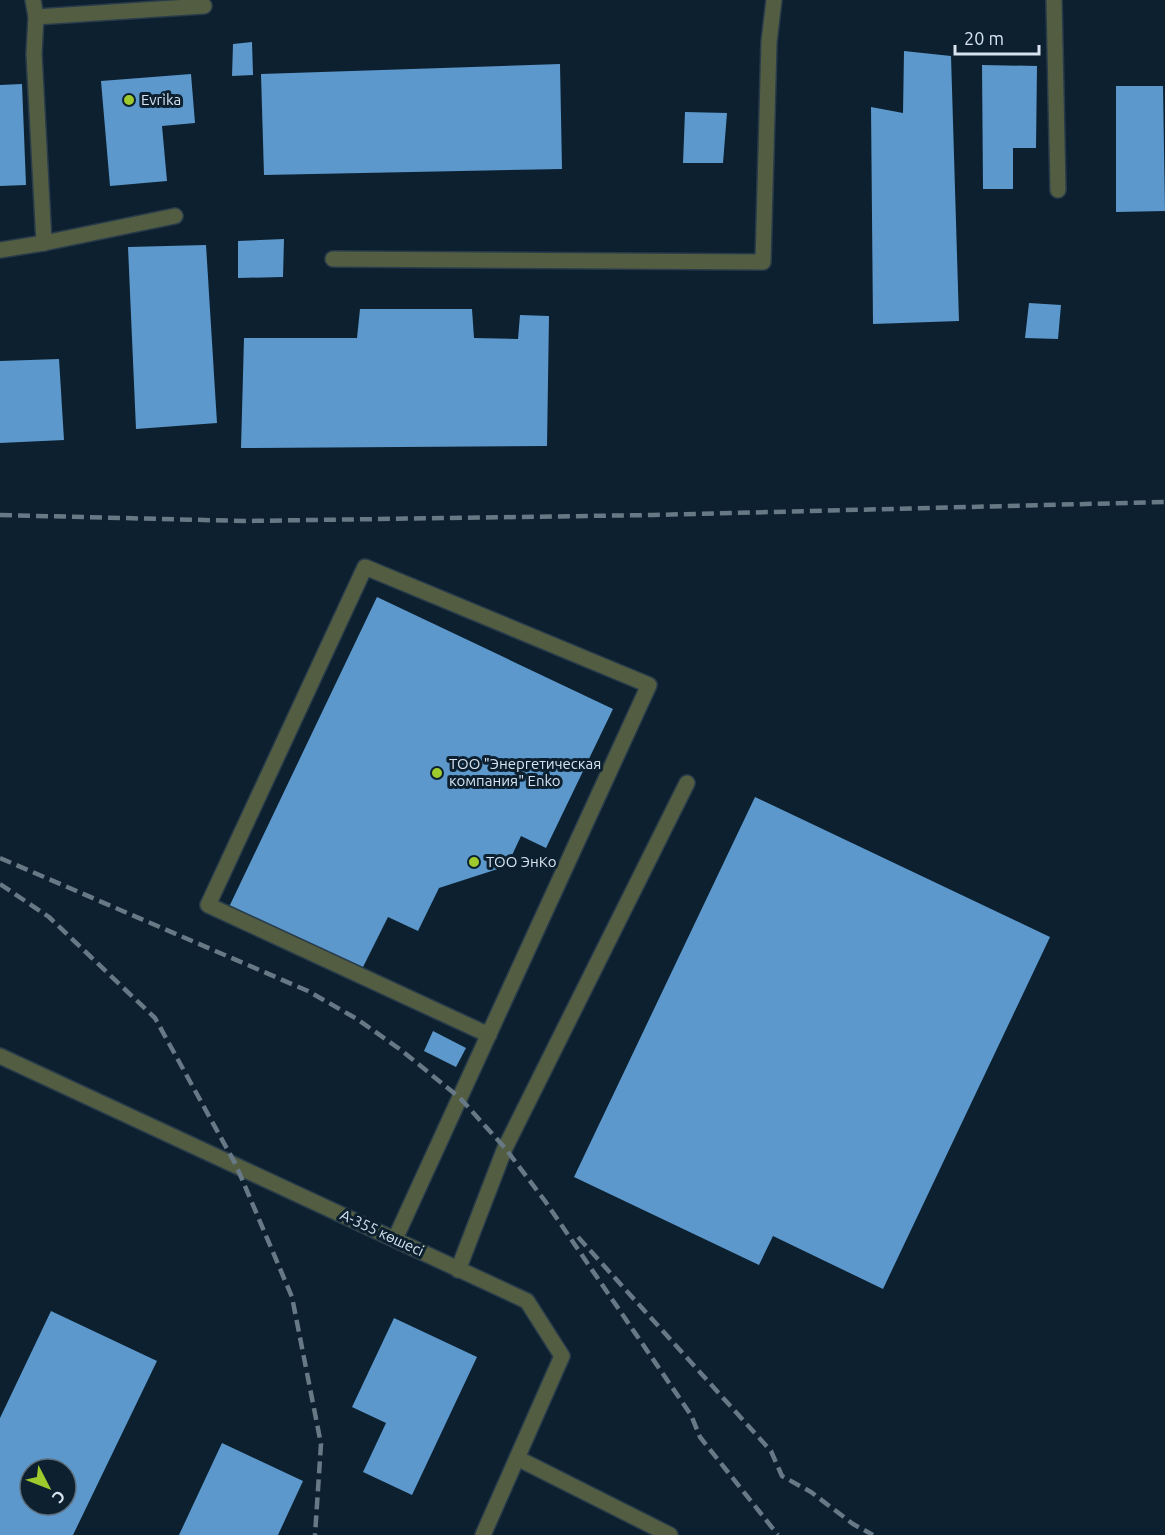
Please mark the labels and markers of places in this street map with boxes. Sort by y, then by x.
place label: Evrika [141,91,181,108]
marker: Evrika [122,93,136,107]
place label: ТОО "Энергетическая компания" Enko [449,755,601,789]
marker: ТОО "Энергетическая компания" Enko [430,766,444,780]
place label: ТОО ЭнКо [486,853,557,870]
marker: ТОО ЭнКо [467,855,481,869]

